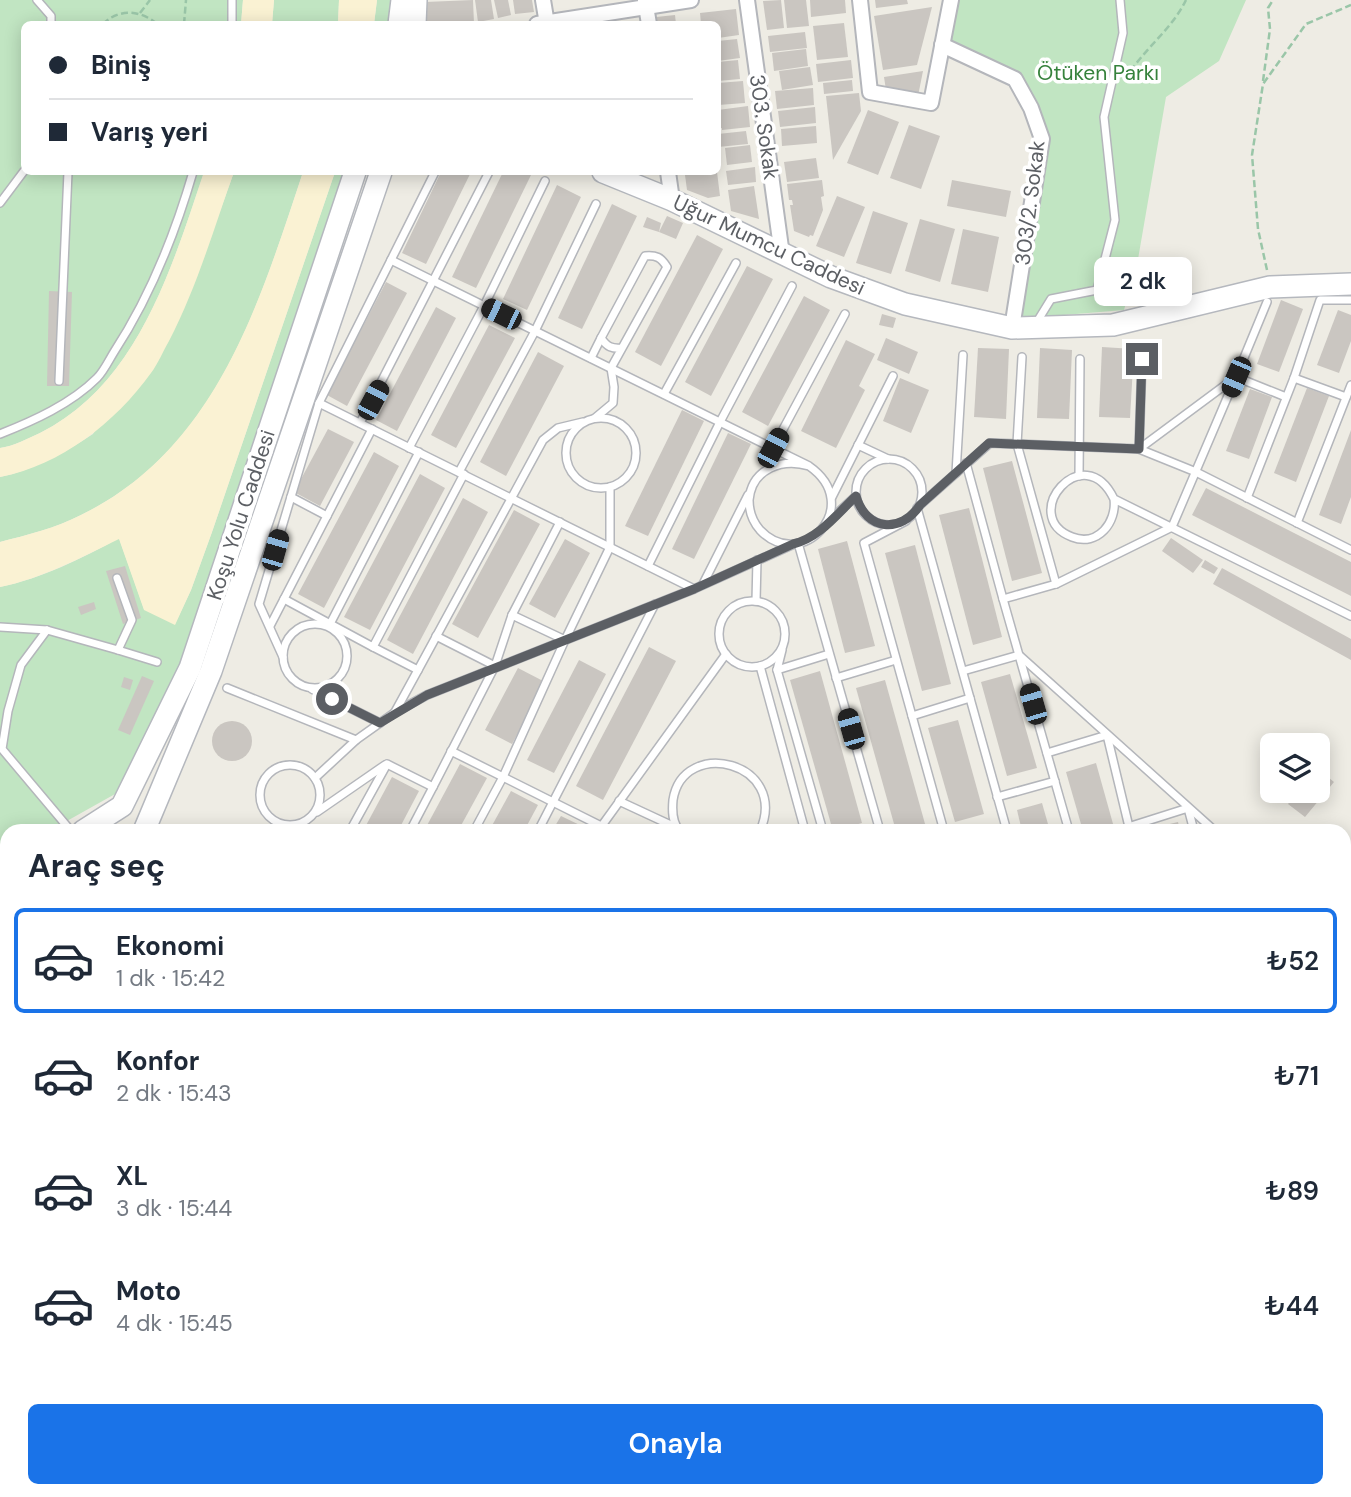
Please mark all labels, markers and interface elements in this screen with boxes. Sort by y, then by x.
text: Biniş [91,48,151,82]
park label: Ötüken Parkı [1037,59,1159,87]
street label: 303. Sokak [743,73,785,182]
text: Varış yeri [91,115,208,149]
street label: 303/2. Sokak [1008,139,1052,267]
street label: Uğur Mumcu Caddesi [668,188,870,302]
callout: 2 dk [1093,258,1191,306]
text: 2 dk [1120,266,1166,296]
car [478,295,525,333]
route end [1126,343,1158,375]
car [1219,354,1254,400]
car [354,377,393,423]
car [754,425,793,471]
street label: Koşu Yolu Caddesi [200,426,282,604]
car [260,527,291,573]
car [1018,681,1049,727]
route start [316,683,348,715]
car [836,706,867,752]
map controls [1260,733,1330,803]
button: layers [1260,733,1330,803]
text: Araç seç [28,845,165,887]
icon: car [32,929,95,992]
text: Ekonomi [116,929,224,963]
text: ₺52 [1267,944,1319,978]
text: 1 dk · 15:42 [116,963,225,993]
icon: car [32,1044,95,1107]
text: Konfor [116,1044,199,1078]
text: ₺71 [1274,1059,1319,1093]
text: 2 dk · 15:43 [116,1078,232,1108]
icon: car [32,1159,95,1222]
text: XL [116,1159,148,1193]
text: ₺89 [1266,1174,1319,1208]
text: 3 dk · 15:44 [116,1193,232,1223]
icon: car [32,1274,95,1337]
text: Moto [116,1274,181,1308]
text: ₺44 [1264,1289,1319,1323]
text: 4 dk · 15:45 [116,1308,233,1338]
button: Onayla [28,1404,1323,1484]

